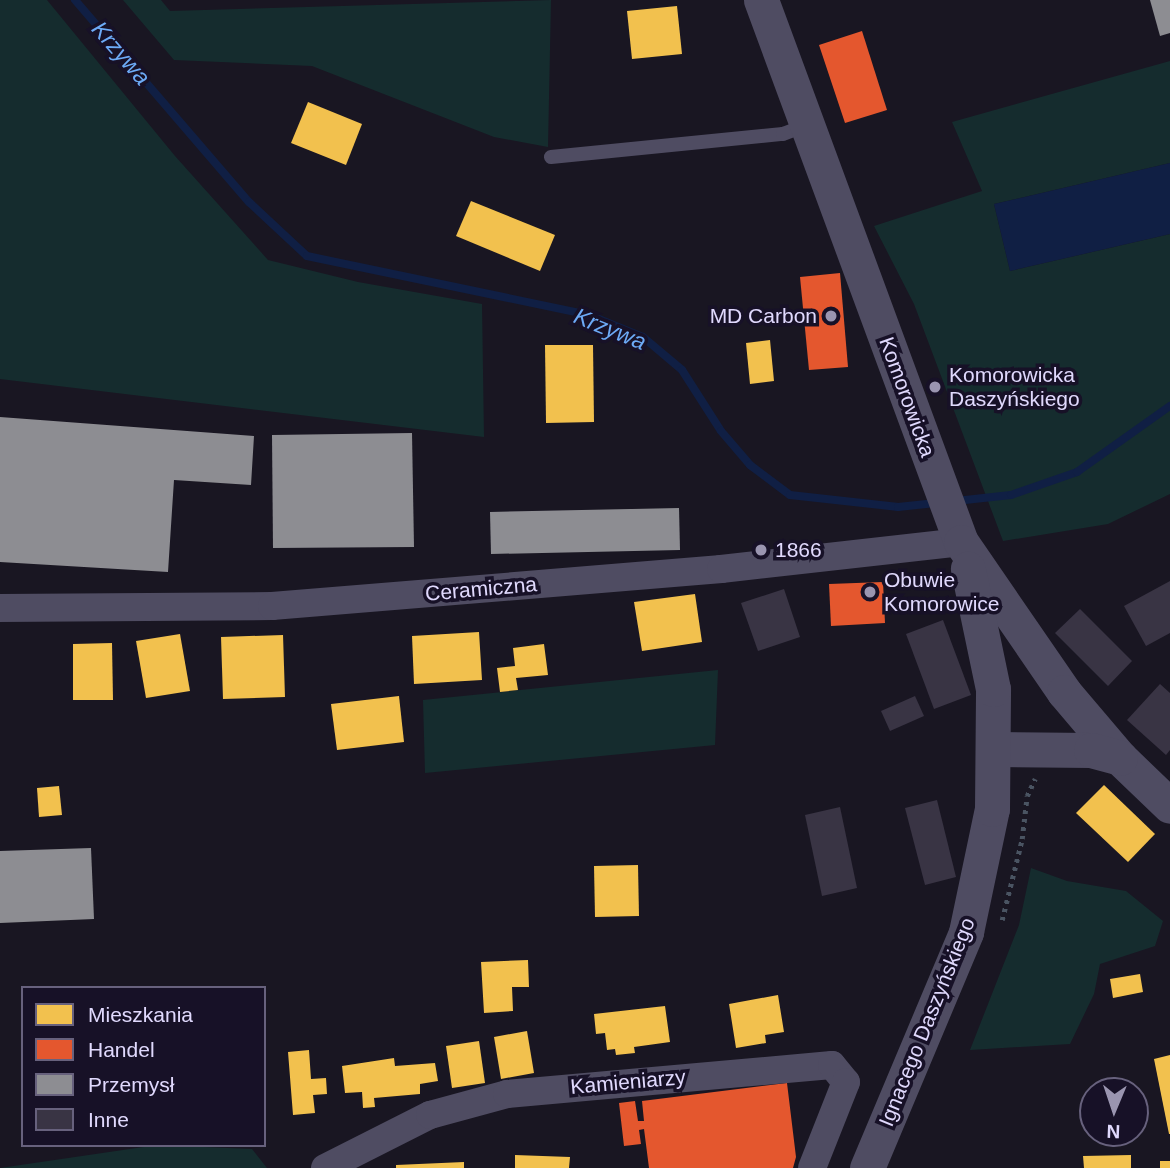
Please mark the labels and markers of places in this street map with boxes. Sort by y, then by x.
place label: MD Carbon [710,303,817,329]
marker: MD Carbon [823,308,839,324]
place label: Komorowicka Daszyńskiego [949,362,1080,412]
marker: Komorowicka Daszyńskiego [927,379,943,395]
place label: 1866 [775,537,822,563]
marker: 1866 [753,542,769,558]
place label: Obuwie Komorowice [884,567,1000,617]
marker: Obuwie Komorowice [862,584,878,600]

